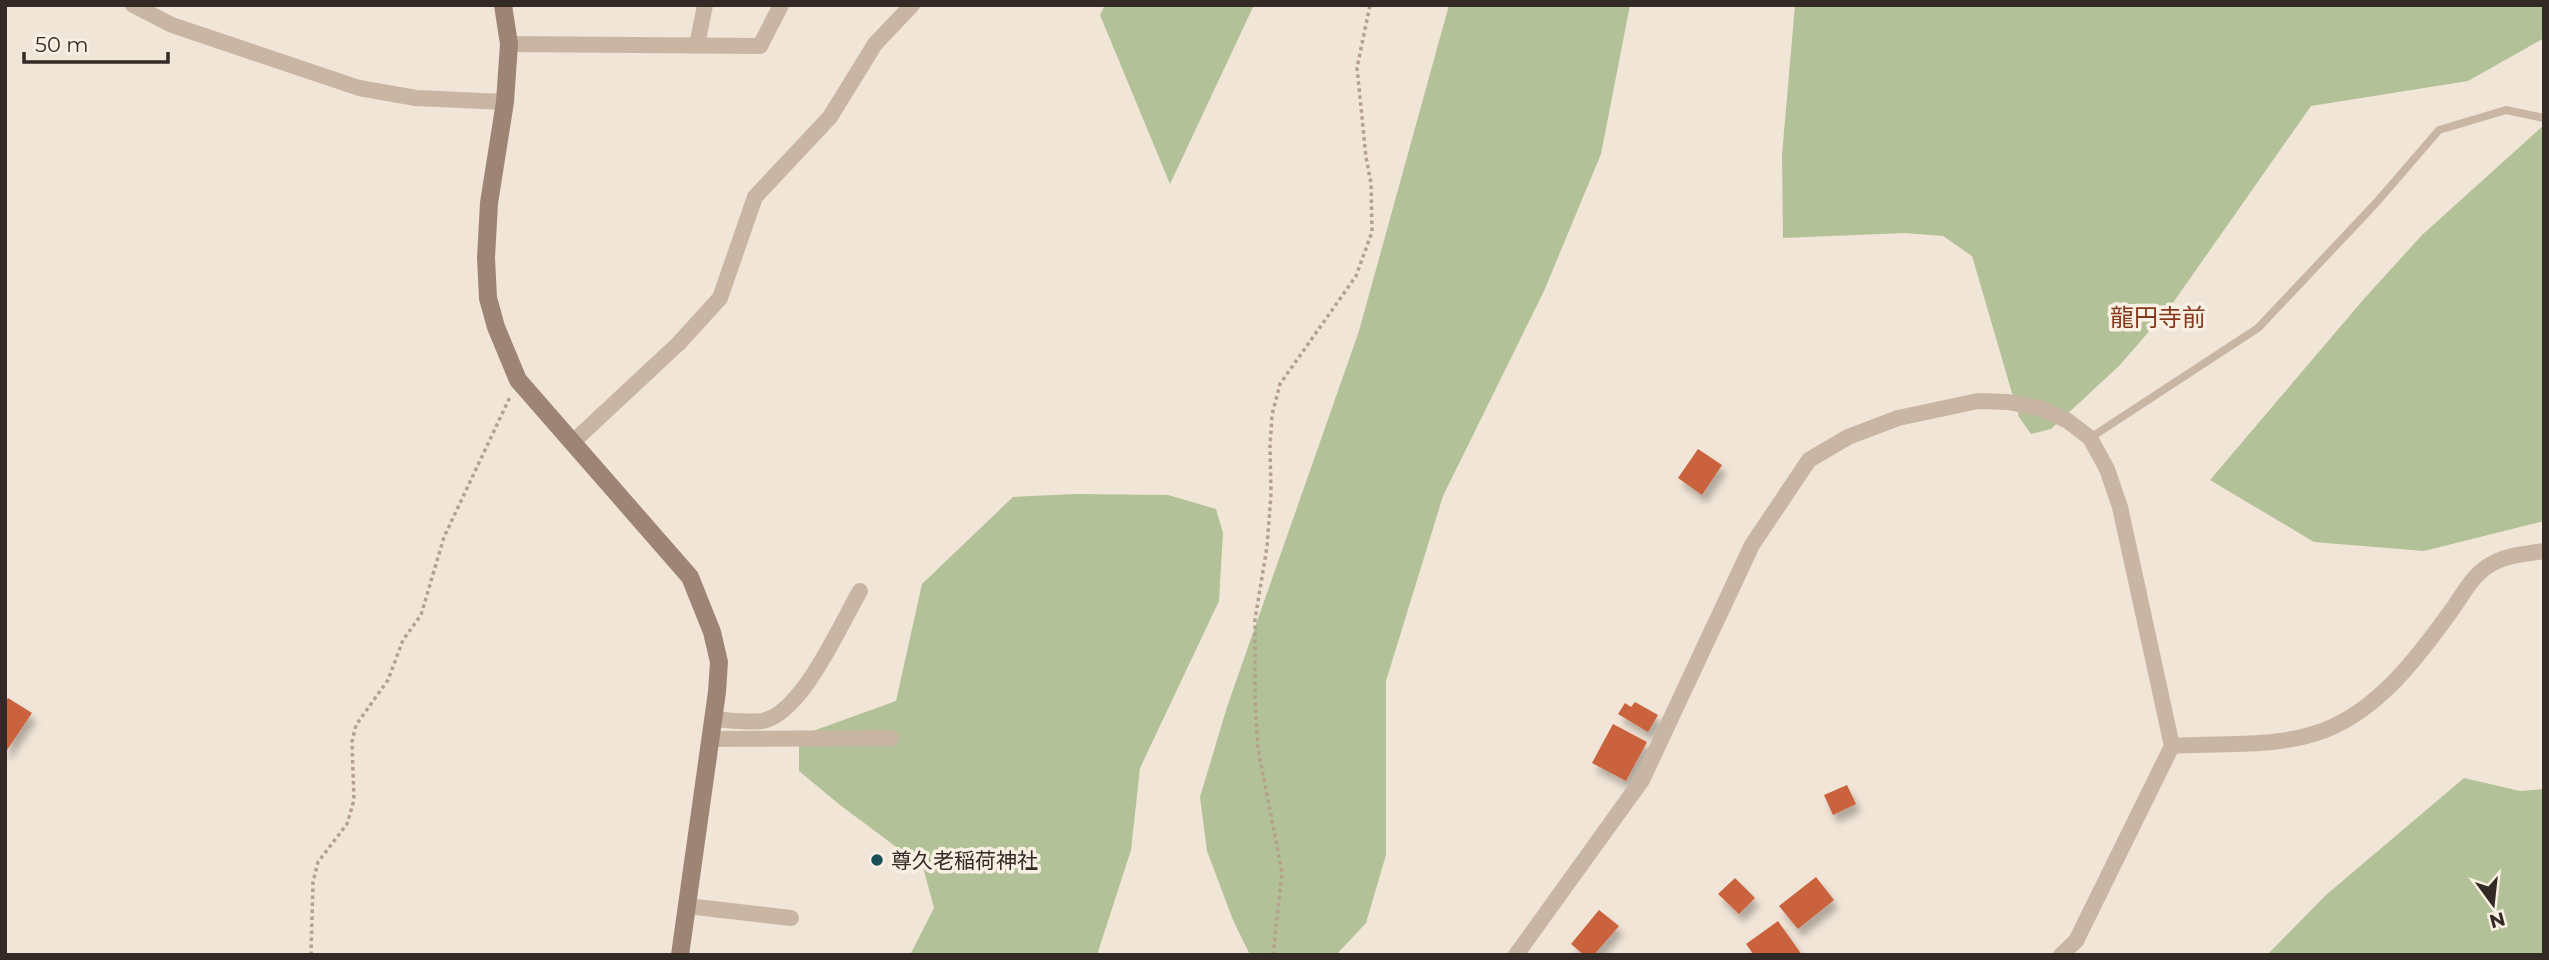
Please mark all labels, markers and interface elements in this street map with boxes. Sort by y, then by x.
scale bar [24,21,168,65]
text: 50 m [35,32,89,57]
district label: 龍円寺前 [2110,303,2206,332]
place label: 尊久老稲荷神社 [891,848,1038,873]
marker: 尊久老稲荷神社 [869,852,885,868]
north arrow [2458,869,2528,939]
text: N [2487,907,2508,933]

